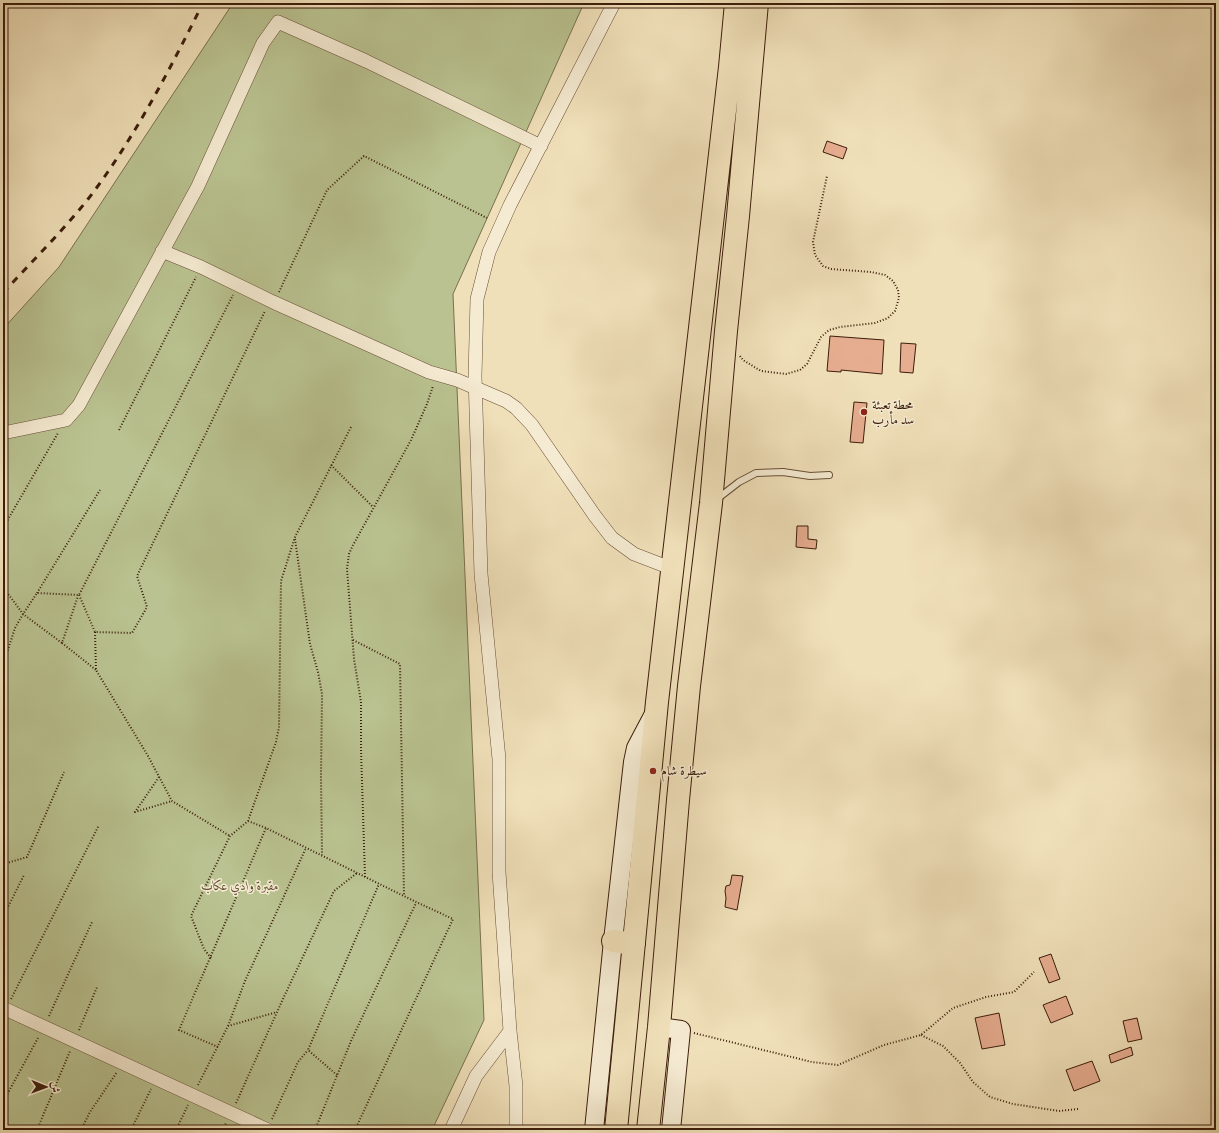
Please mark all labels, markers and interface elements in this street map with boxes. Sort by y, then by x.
place label: محطة تعبئة سد مأرب [872,397,914,428]
marker: محطة تعبئة سد مأرب [859,407,869,417]
place label: سيطرة شام [661,763,707,782]
marker: سيطرة شام [648,766,658,776]
park label: مقبرة وادي عكاب [201,878,279,896]
north arrow [26,1067,66,1107]
text: ش [48,1082,62,1093]

